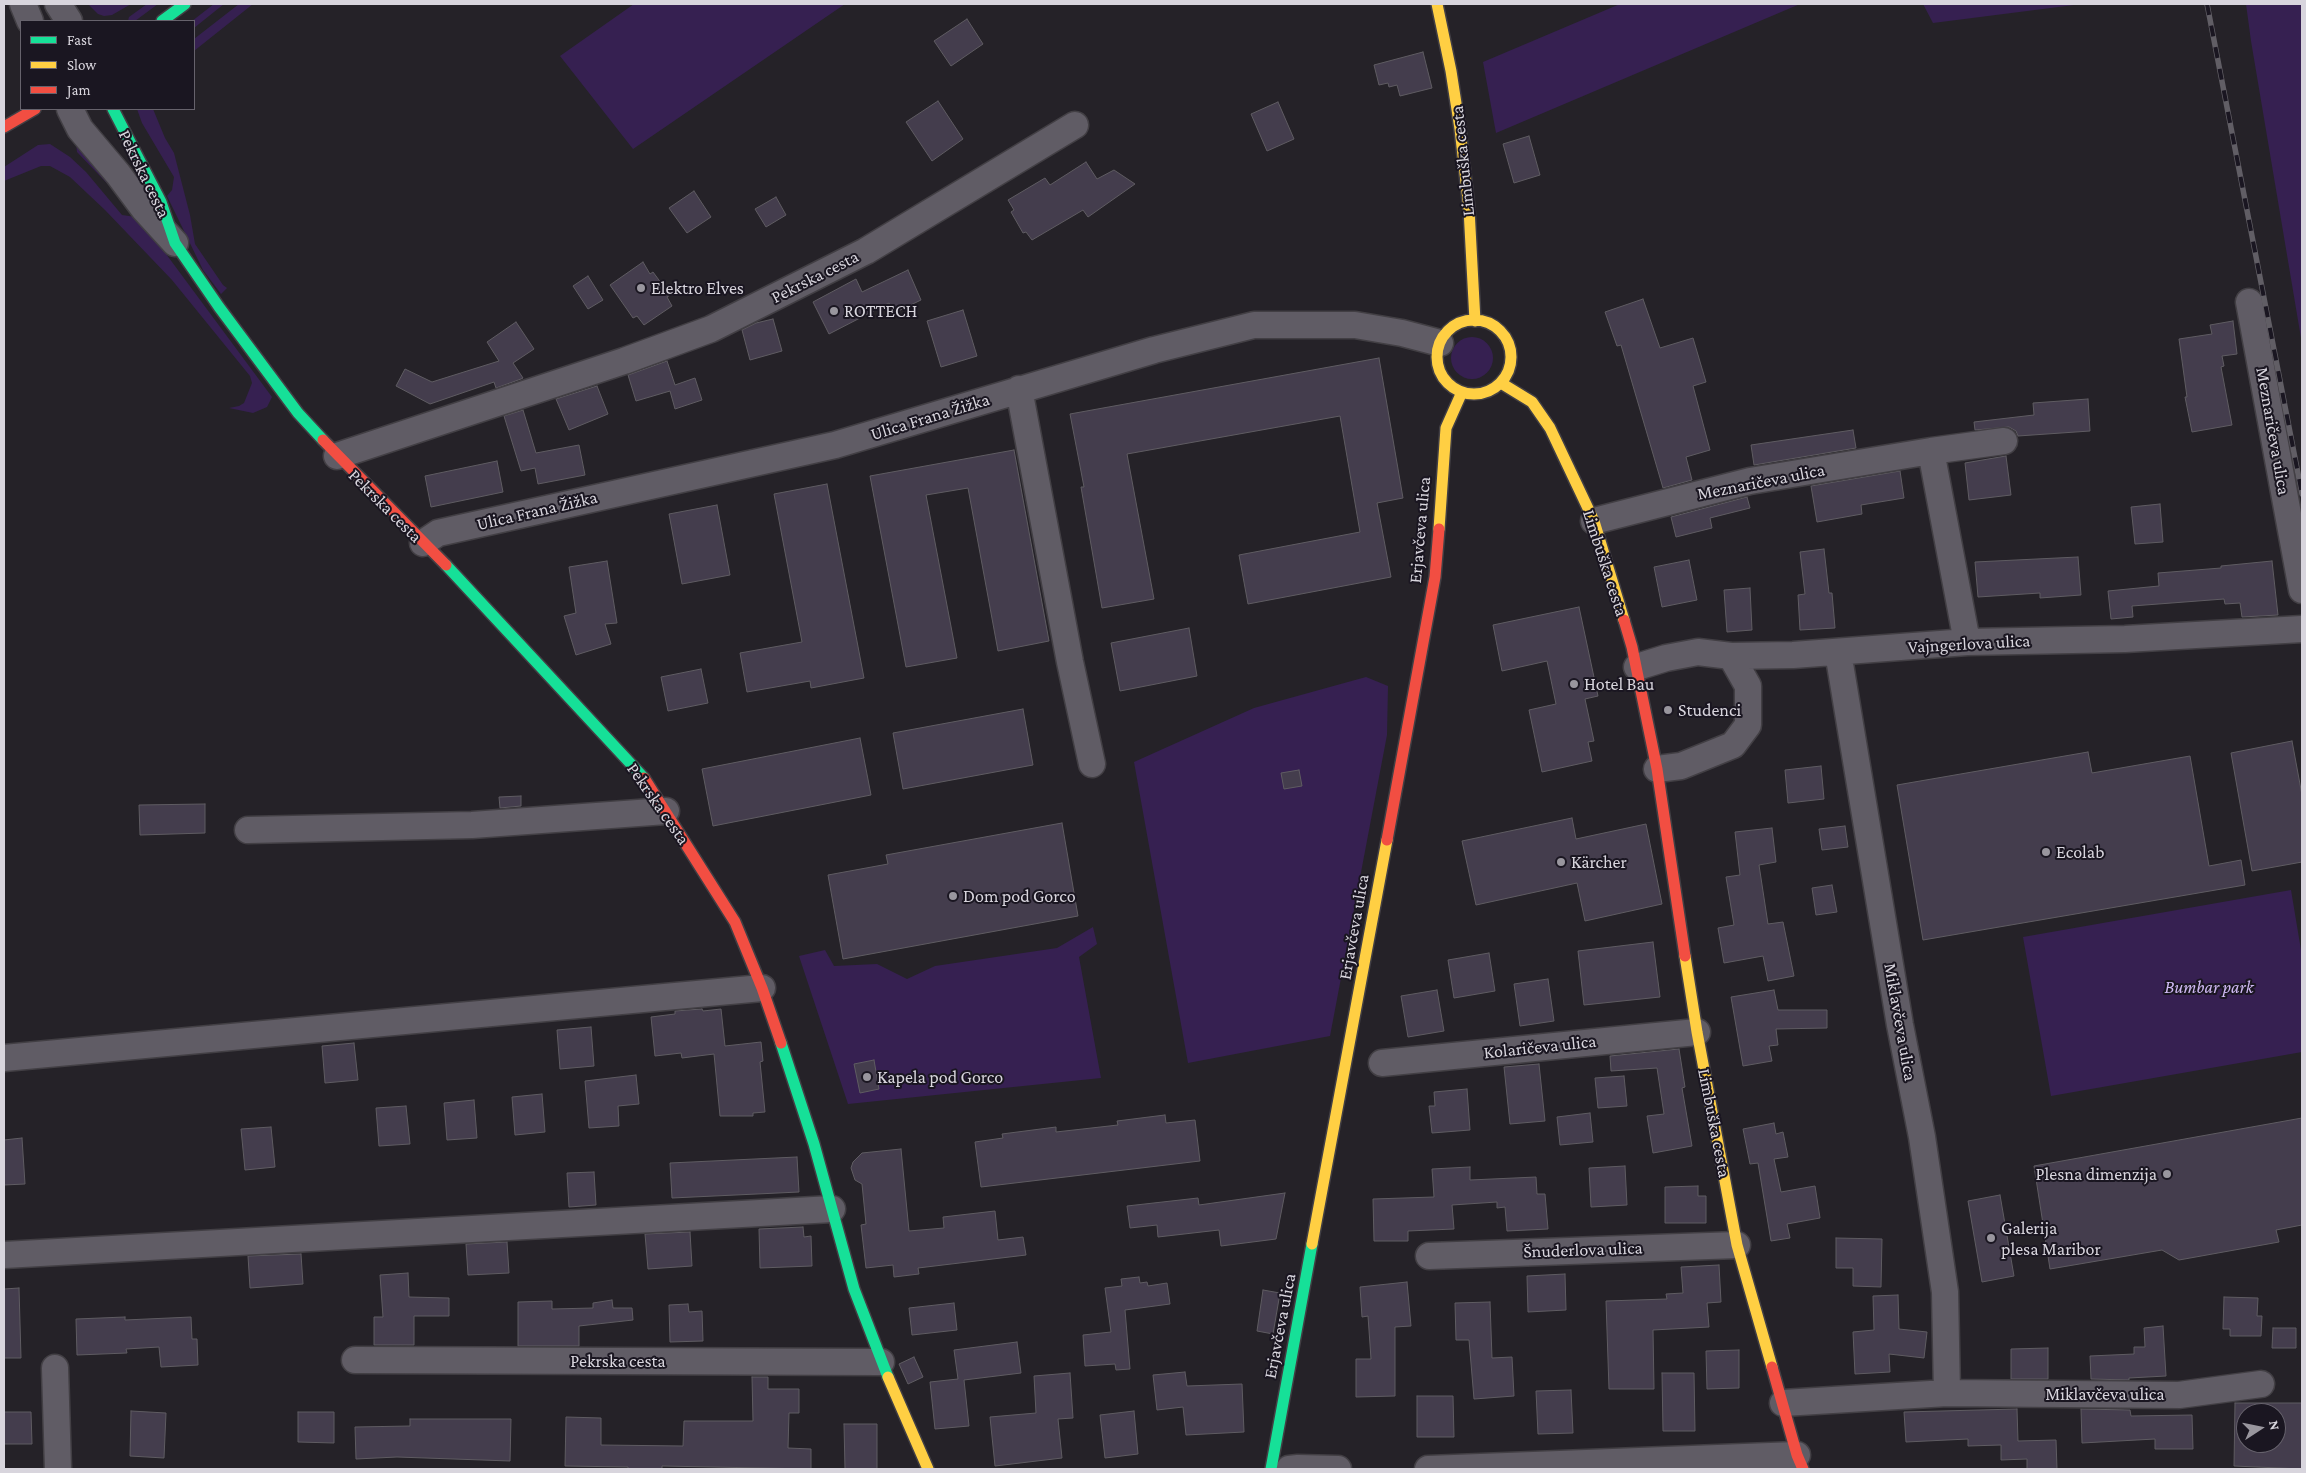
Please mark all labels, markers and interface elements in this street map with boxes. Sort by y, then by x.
legend [20,20,195,110]
text: Fast [67,32,92,48]
text: Slow [67,57,96,73]
text: Jam [67,82,90,98]
street label: Limbuška cesta [1446,105,1480,217]
street label: Pekrska cesta [113,126,175,222]
street label: Pekrska cesta [768,246,862,308]
place label: Elektro Elves [651,277,744,299]
marker: Elektro Elves [635,282,647,294]
place label: ROTTECH [844,300,917,322]
marker: ROTTECH [828,305,840,317]
street label: Meznaričeva ulica [2251,365,2295,497]
street label: Ulica Frana Žižka [868,389,992,445]
street label: Meznaričeva ulica [1695,459,1827,505]
street label: Pekrska cesta [344,465,426,547]
street label: Erjavčeva ulica [1405,476,1435,584]
street label: Ulica Frana Žižka [474,487,600,535]
street label: Limbuška cesta [1578,507,1632,619]
street label: Vajngerlova ulica [1907,630,2031,658]
place label: Hotel Bau [1584,673,1654,695]
marker: Hotel Bau [1568,678,1580,690]
place label: Studenci [1678,699,1741,721]
marker: Studenci [1662,704,1674,716]
street label: Pekrska cesta [622,759,694,849]
place label: Ecolab [2056,841,2104,863]
marker: Ecolab [2040,846,2052,858]
place label: Kärcher [1571,851,1627,873]
marker: Kärcher [1555,856,1567,868]
street label: Erjavčeva ulica [1334,872,1374,982]
place label: Dom pod Gorco [963,885,1076,907]
marker: Dom pod Gorco [947,890,959,902]
street label: Miklavčeva ulica [1879,961,1921,1083]
park label: Bumbar park [2164,976,2254,998]
street label: Kolaričeva ulica [1483,1030,1597,1064]
place label: Kapela pod Gorco [877,1066,1003,1088]
street label: Limbuška cesta [1693,1067,1735,1179]
marker: Kapela pod Gorco [861,1071,873,1083]
place label: Plesna dimenzija [2036,1163,2157,1185]
marker: Plesna dimenzija [2161,1168,2173,1180]
place label: Galerija plesa Maribor [2001,1217,2101,1260]
marker: Galerija plesa Maribor [1985,1232,1997,1244]
street label: Šnuderlova ulica [1523,1237,1643,1263]
street label: Erjavčeva ulica [1259,1271,1301,1381]
street label: Pekrska cesta [570,1350,666,1372]
street label: Miklavčeva ulica [2045,1383,2165,1405]
north arrow [2236,1403,2286,1453]
text: N [2266,1419,2284,1432]

